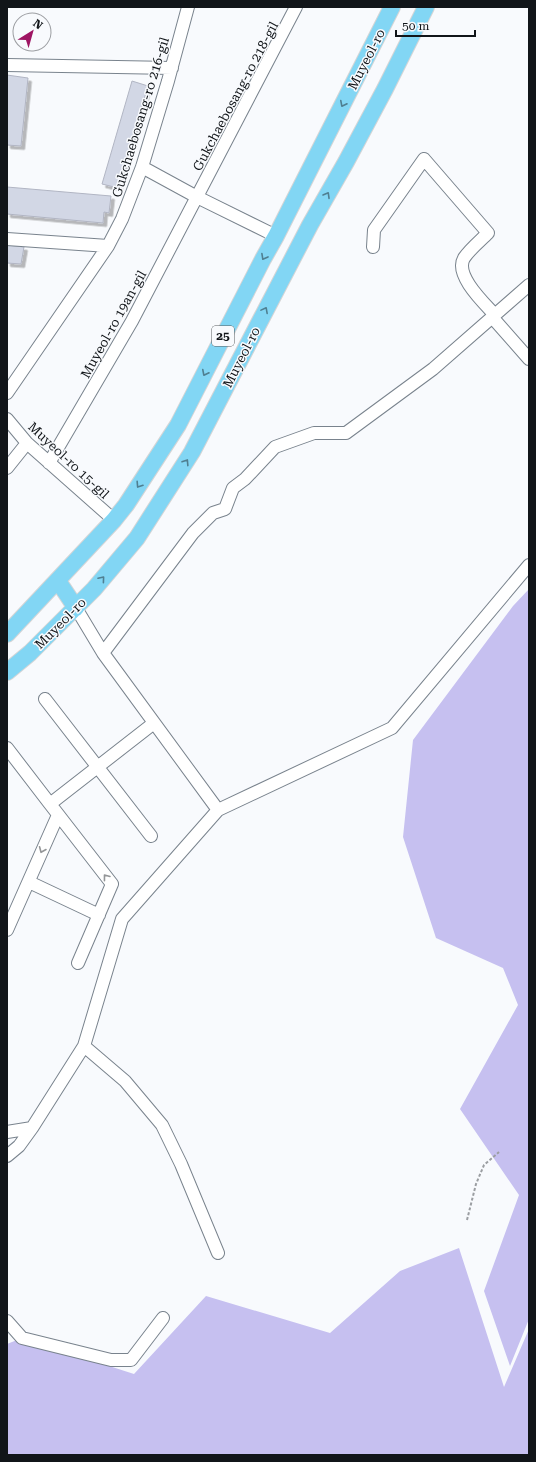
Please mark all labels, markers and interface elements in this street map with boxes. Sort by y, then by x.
north arrow [12,12,52,52]
scale bar [396,12,475,38]
text: N [30,17,45,32]
street label: Gukchaebosang-ro 218-gil [190,19,281,173]
text: 50 m [402,19,429,33]
street label: Muyeol-ro [345,26,388,92]
street label: Gukchaebosang-ro 216-gil [109,35,172,199]
one-way arrow [340,100,348,107]
one-way arrow [322,192,329,199]
one-way arrow [262,253,269,260]
street label: Muyeol-ro 19an-gil [78,268,149,381]
one-way arrow [261,306,268,314]
street label: Muyeol-ro [220,324,263,390]
road number: 25 [212,326,234,346]
one-way arrow [202,368,210,376]
street label: Muyeol-ro 15-gil [25,419,112,502]
one-way arrow [181,459,188,466]
one-way arrow [137,481,144,488]
one-way arrow [98,576,105,584]
street label: Muyeol-ro [32,595,89,652]
one-way arrow [39,847,47,854]
one-way arrow [103,874,110,881]

